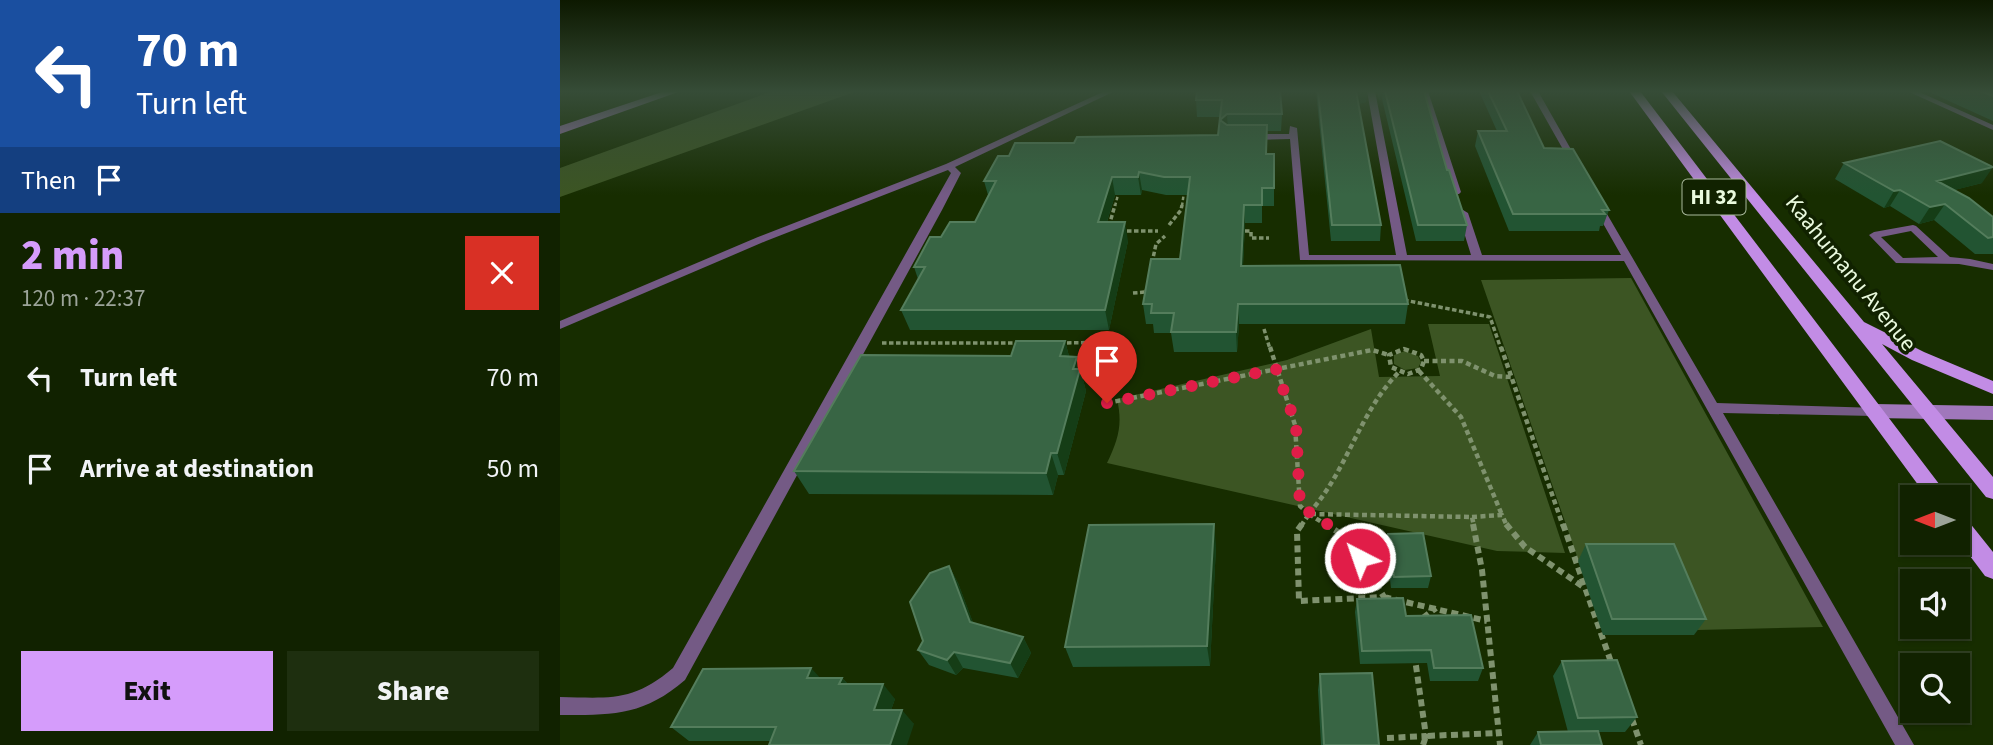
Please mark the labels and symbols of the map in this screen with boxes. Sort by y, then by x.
road number: HI 32 [1682,180,1746,214]
street label: Kaahumanu Avenue [1778,188,1924,358]
pin [1077,331,1137,403]
north arrow [1900,485,1970,555]
position arrow [1323,521,1397,595]

